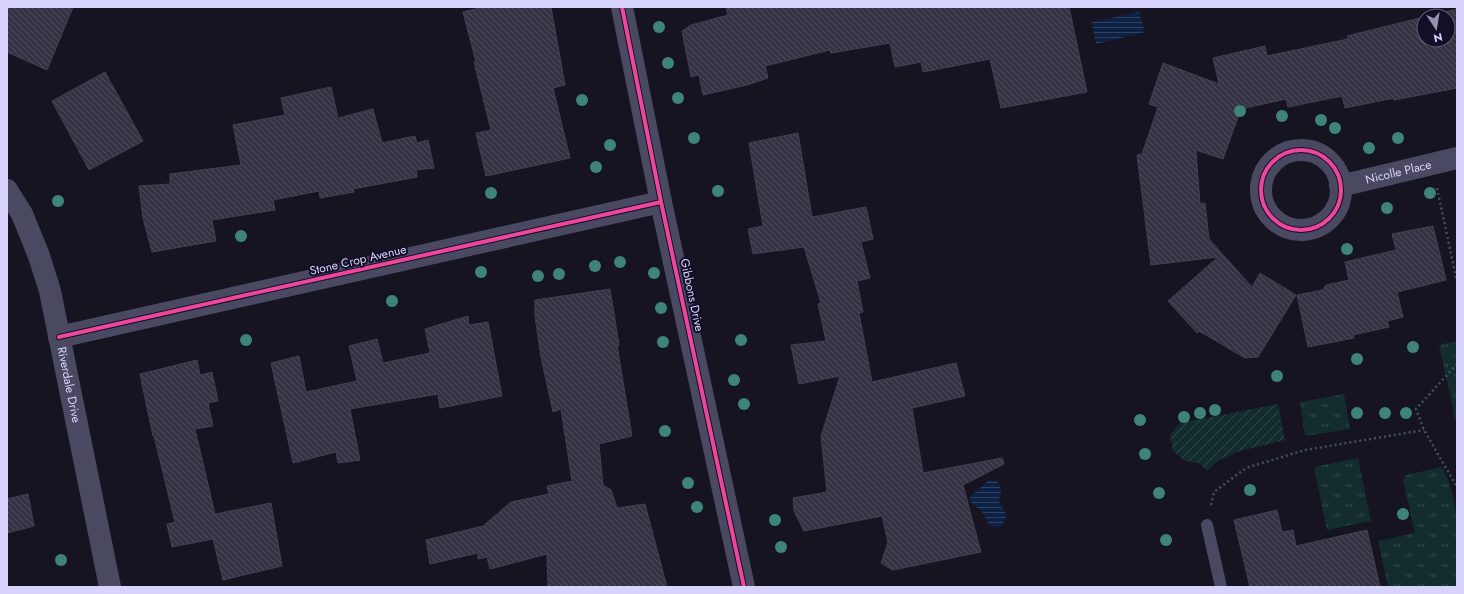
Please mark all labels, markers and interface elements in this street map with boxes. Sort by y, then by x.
north arrow [1416,8,1456,48]
text: N [1432,29,1444,47]
street label: Nicolle Place [1364,155,1433,189]
street label: Stone Crop Avenue [308,240,408,280]
street label: Gibbons Drive [675,257,709,333]
street label: Riverdale Drive [53,345,85,424]

